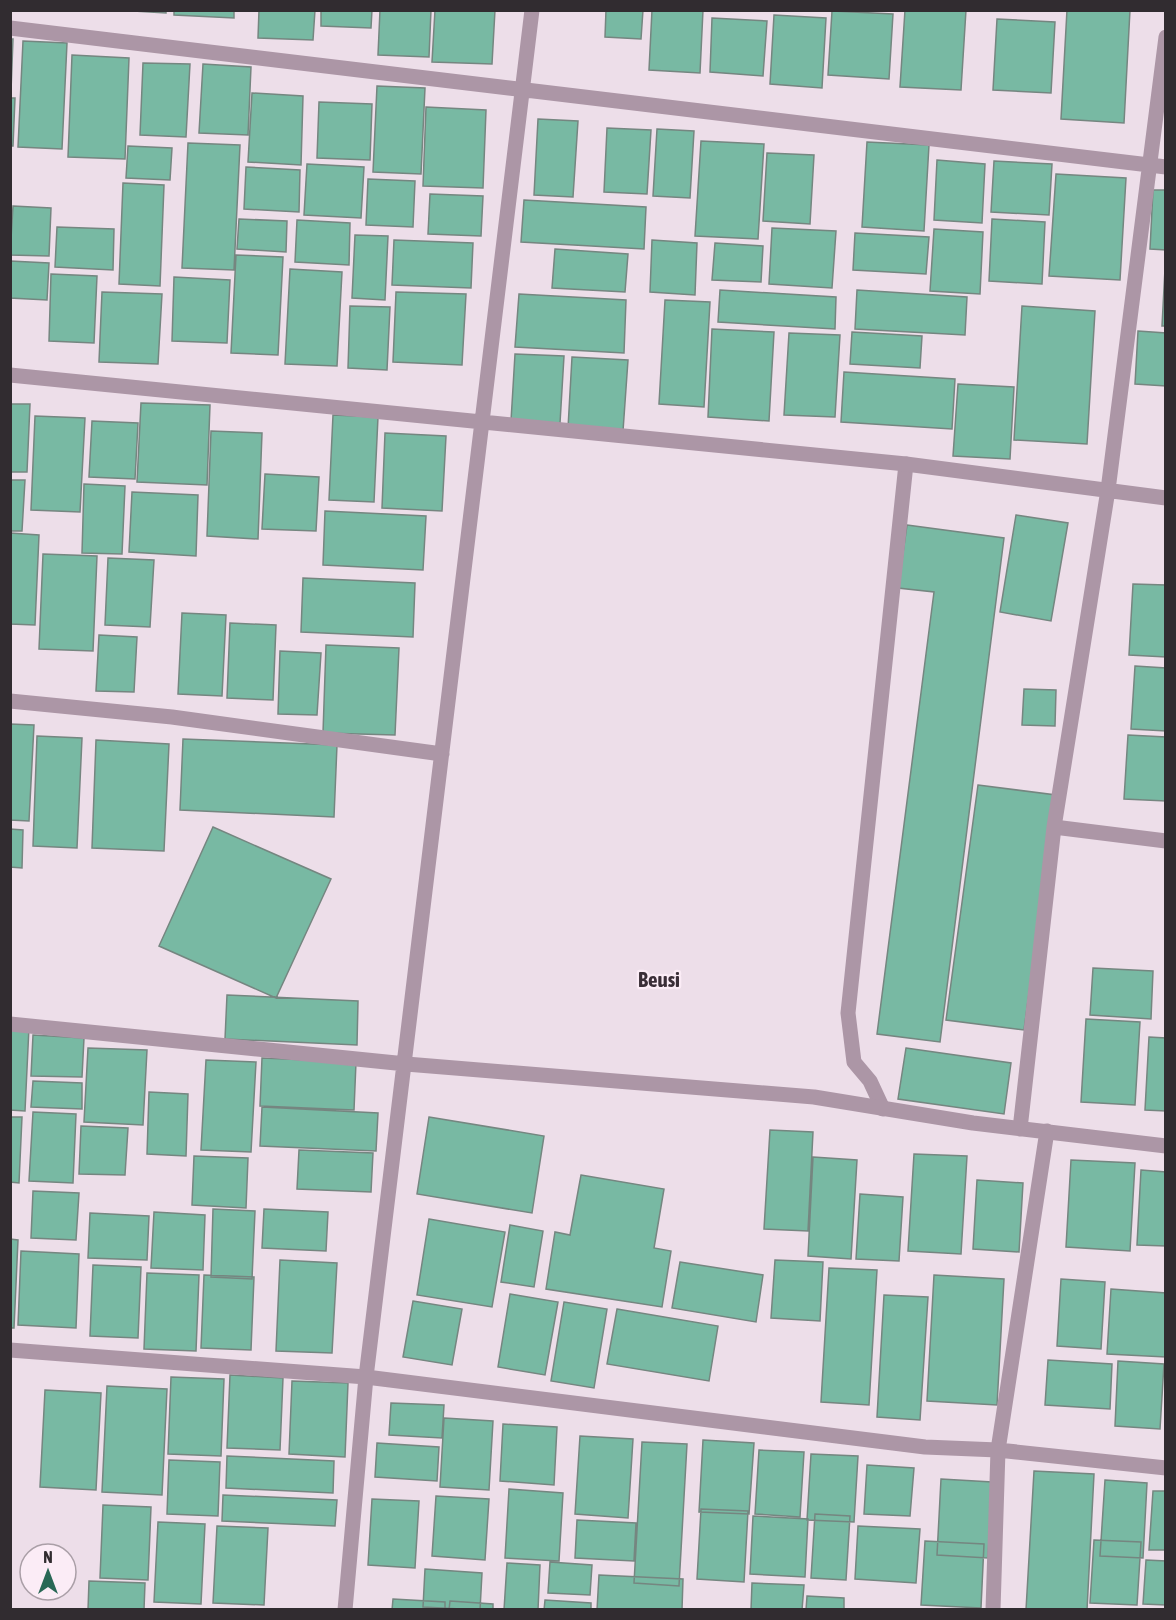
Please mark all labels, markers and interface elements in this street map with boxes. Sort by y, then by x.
district label: Beusi [638,967,680,991]
north arrow [18,1542,78,1602]
text: N [43,1548,53,1566]

